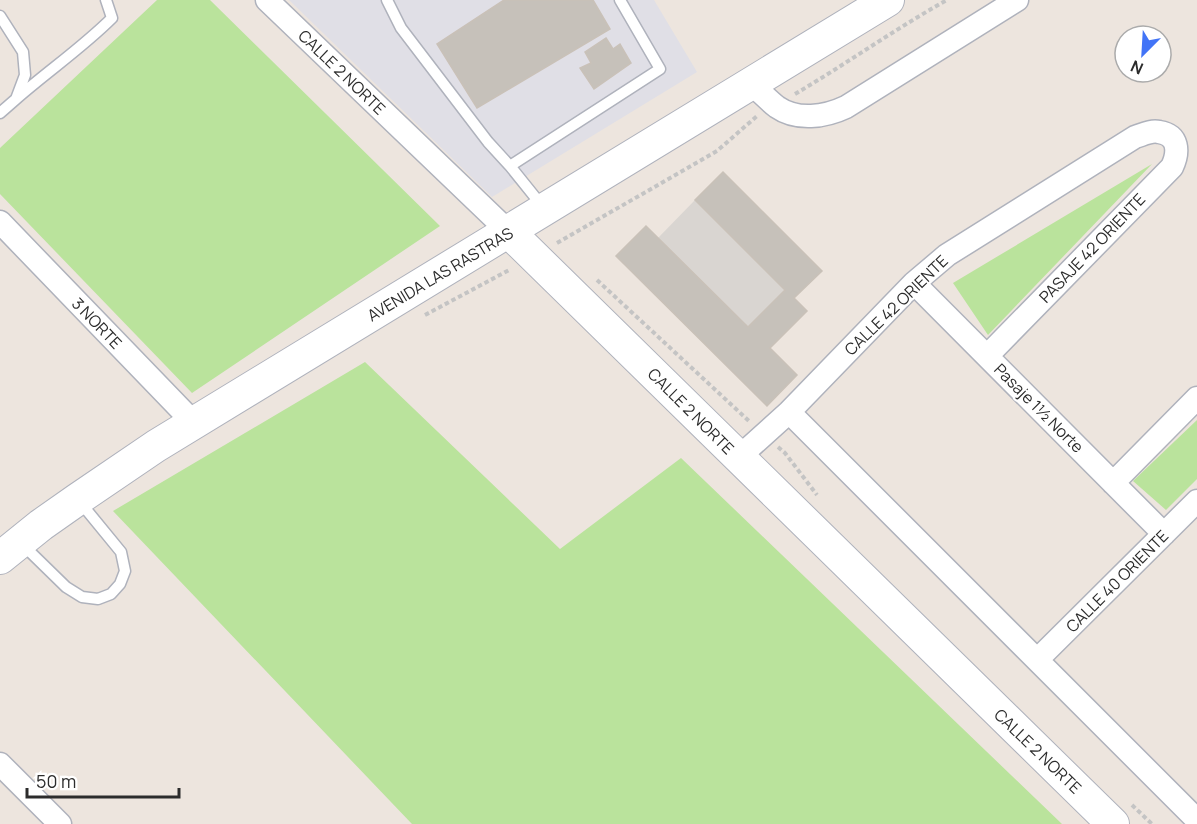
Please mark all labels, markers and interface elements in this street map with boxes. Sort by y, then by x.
north arrow [1113,24,1173,84]
street label: CALLE 2 NORTE [294,25,390,119]
text: N [1127,55,1147,80]
street label: PASAJE 42 ORIENTE [1034,188,1150,308]
street label: AVENIDA LAS RASTRAS [363,222,517,326]
street label: CALLE 42 ORIENTE [840,250,952,360]
street label: 3 NORTE [67,293,127,353]
street label: Pasaje 1½ Norte [989,358,1089,458]
street label: CALLE 2 NORTE [643,363,739,459]
street label: CALLE 40 ORIENTE [1061,525,1173,637]
street label: CALLE 2 NORTE [990,704,1086,798]
scale bar [27,761,178,799]
text: 50 m [36,769,76,793]

